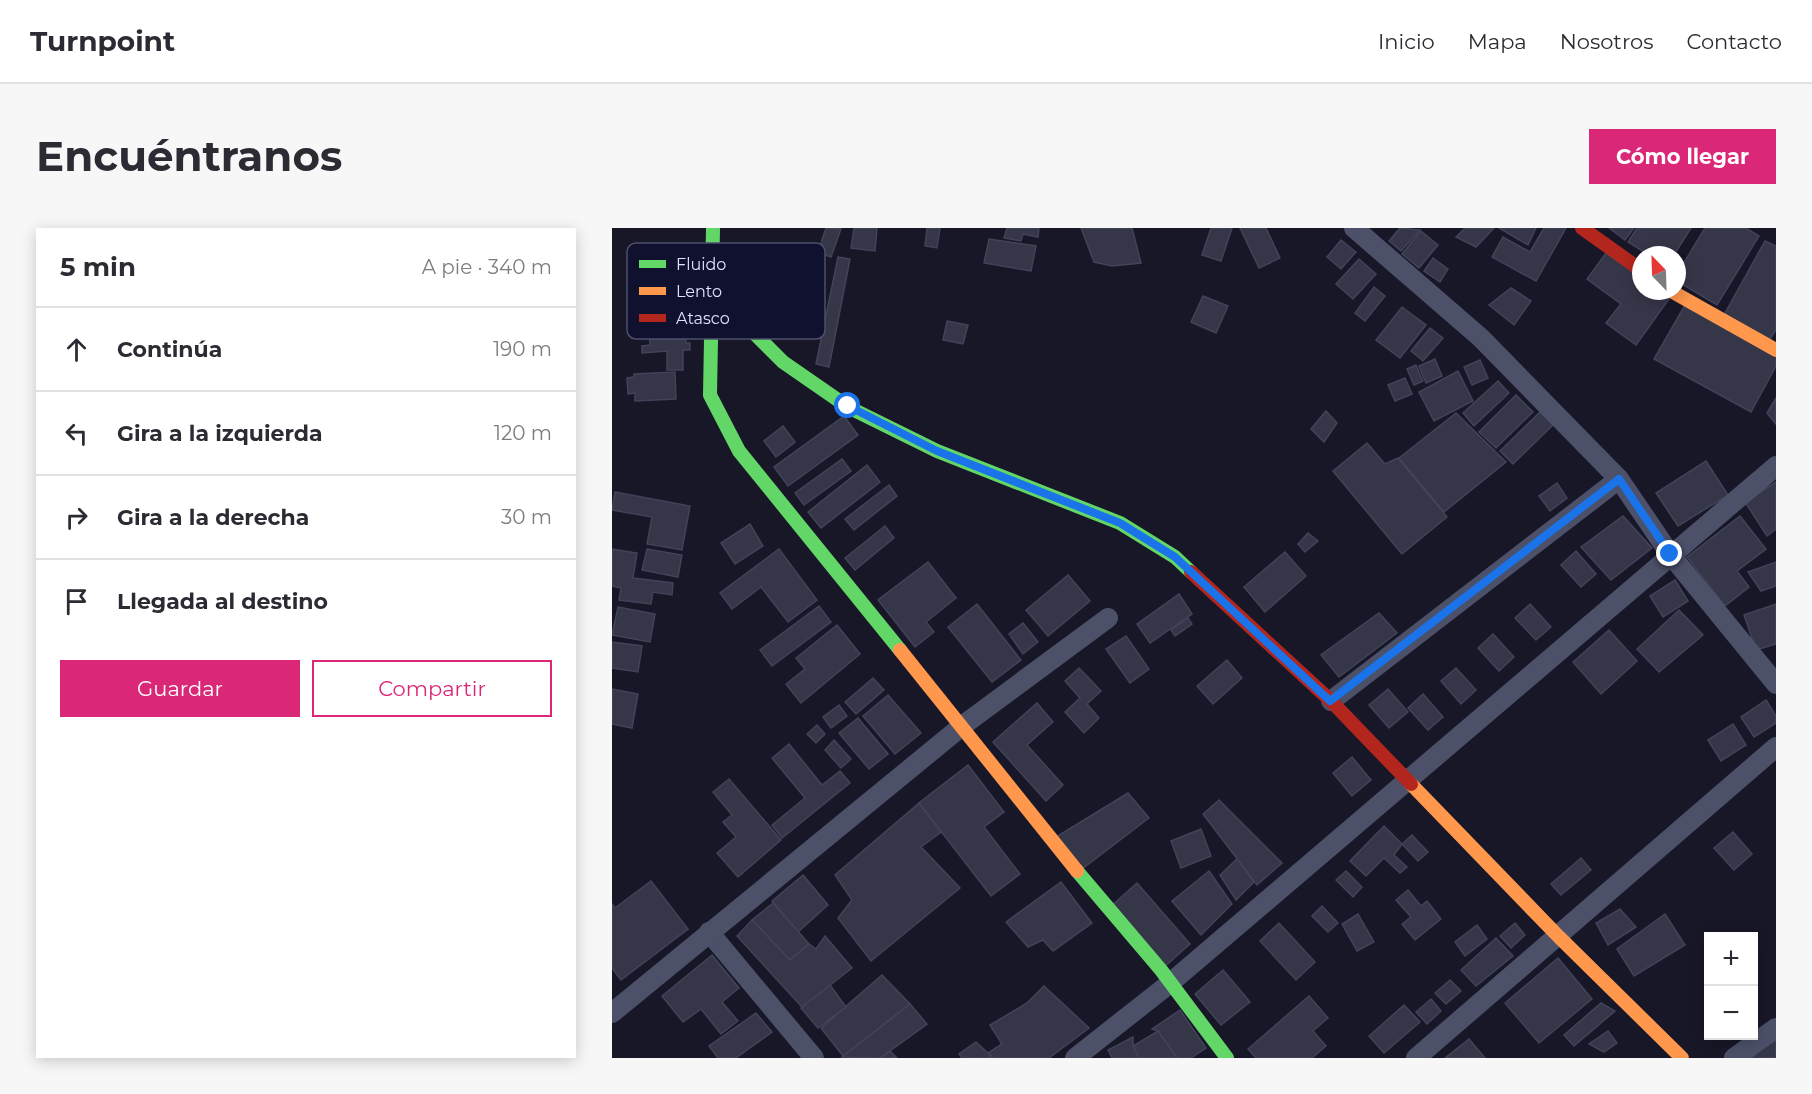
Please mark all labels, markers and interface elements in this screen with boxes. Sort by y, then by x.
text: Turnpoint [30,24,175,58]
text: Inicio [1378,29,1435,54]
text: Mapa [1468,29,1527,54]
text: Nosotros [1560,29,1653,54]
text: Contacto [1686,29,1782,54]
button: Cómo llegar [1589,129,1776,184]
text: Encuéntranos [36,130,342,182]
legend [627,243,825,339]
north arrow [1632,246,1686,300]
text: 5 min [60,251,136,283]
text: A pie · 340 m [422,255,552,279]
text: Fluido [676,255,726,274]
text: Lento [676,282,722,301]
text: Atasco [676,309,730,328]
icon: ahead [60,333,93,366]
text: Continúa [117,336,222,363]
text: 190 m [493,337,552,361]
route start [834,392,860,418]
icon: left [60,417,93,450]
text: Gira a la izquierda [117,420,323,447]
text: 120 m [494,421,552,445]
icon: right [60,501,93,534]
text: Gira a la derecha [117,504,309,531]
text: 30 m [501,505,552,529]
route end [1656,540,1682,566]
icon: arrive [60,585,93,618]
text: Llegada al destino [117,588,328,615]
button: Guardar [60,660,300,717]
button: Compartir [312,660,552,717]
map controls [1704,932,1758,1040]
button: + [1704,932,1758,986]
button: − [1704,986,1758,1040]

